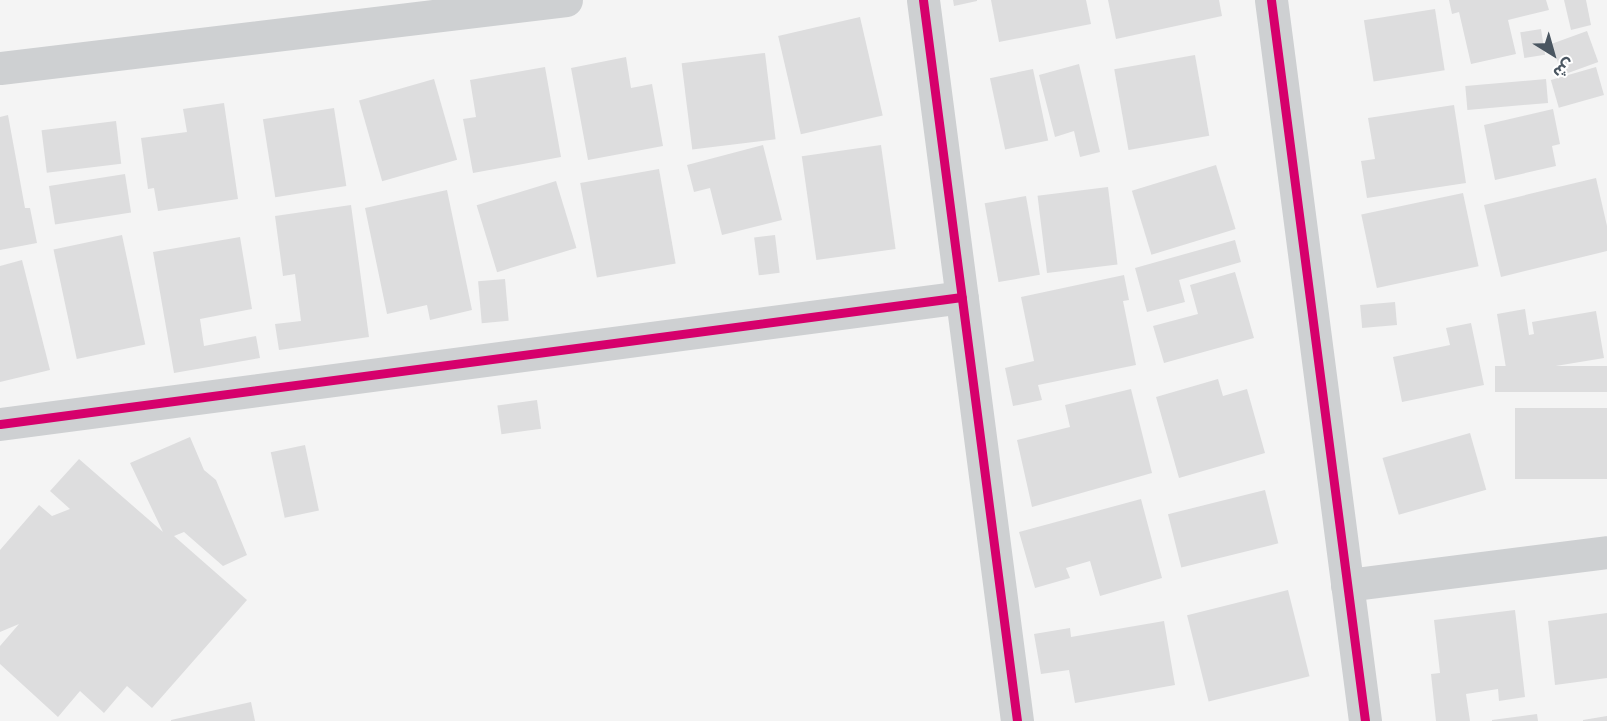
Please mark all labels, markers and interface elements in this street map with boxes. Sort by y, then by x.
north arrow [1523,24,1583,84]
text: ش [1550,55,1579,83]

